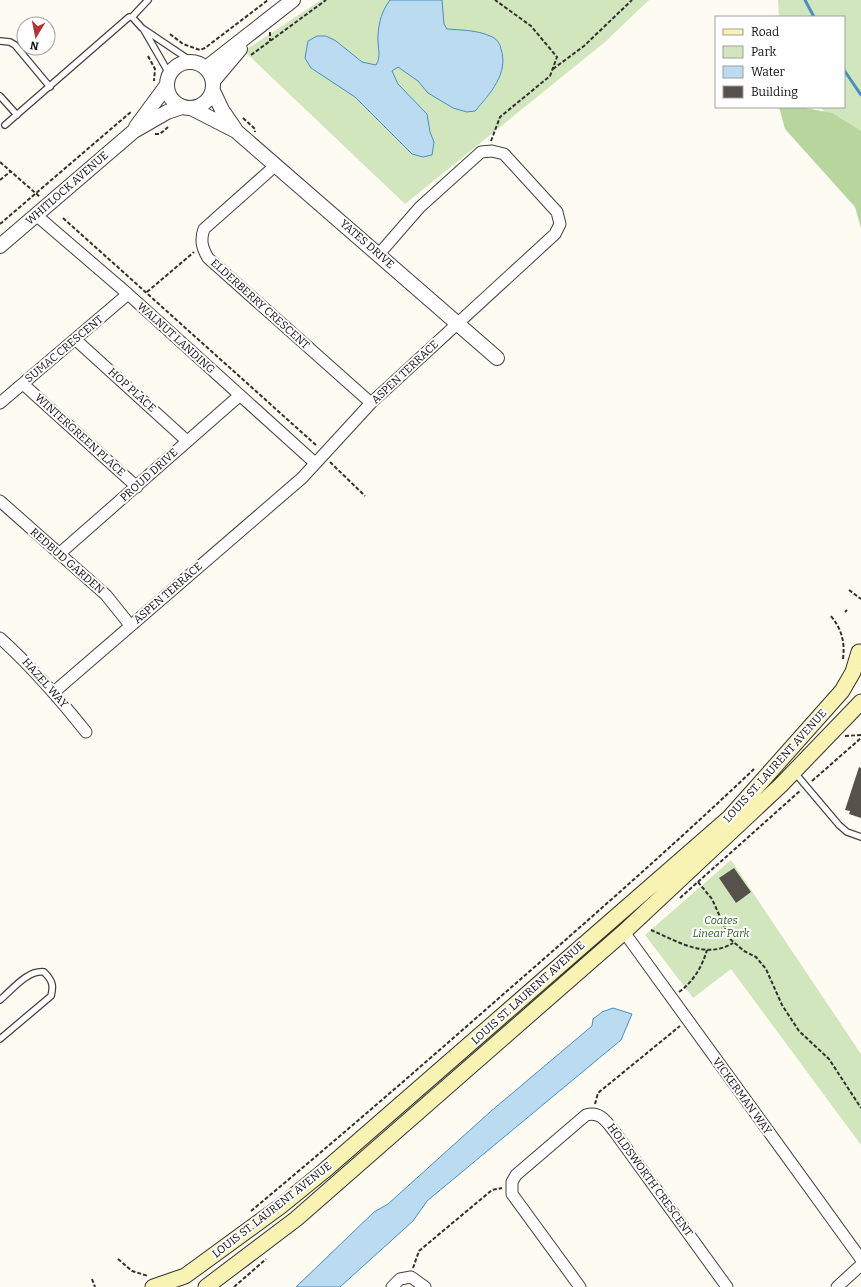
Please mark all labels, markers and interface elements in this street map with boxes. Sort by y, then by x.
north arrow [16,16,56,56]
legend [715,16,845,108]
text: Road [751,25,779,39]
text: N [29,38,40,52]
text: Park [751,45,777,59]
text: Water [751,65,786,79]
text: Building [751,85,798,99]
street label: WHITLOCK AVENUE [23,149,111,227]
street label: YATES DRIVE [337,217,397,271]
street label: ELDERBERRY CRESCENT [208,256,312,352]
street label: WALNUT LANDING [135,300,217,376]
street label: SUMAC CRESCENT [22,312,106,385]
street label: ASPEN TERRACE [369,338,441,406]
street label: HOP PLACE [106,365,159,415]
street label: WINTERGREEN PLACE [32,391,128,479]
street label: PROUD DRIVE [118,446,180,504]
street label: REDBUD GARDEN [27,525,107,597]
street label: ASPEN TERRACE [131,560,205,626]
street label: HAZEL WAY [19,656,71,711]
street label: LOUIS ST. LAURENT AVENUE [721,707,829,825]
park label: Coates Linear Park [693,914,751,940]
street label: LOUIS ST. LAURENT AVENUE [469,939,587,1047]
street label: VICKERMAN WAY [710,1055,775,1138]
street label: HOLDSWORTH CRESCENT [605,1121,696,1239]
street label: LOUIS ST. LAURENT AVENUE [210,1159,334,1261]

